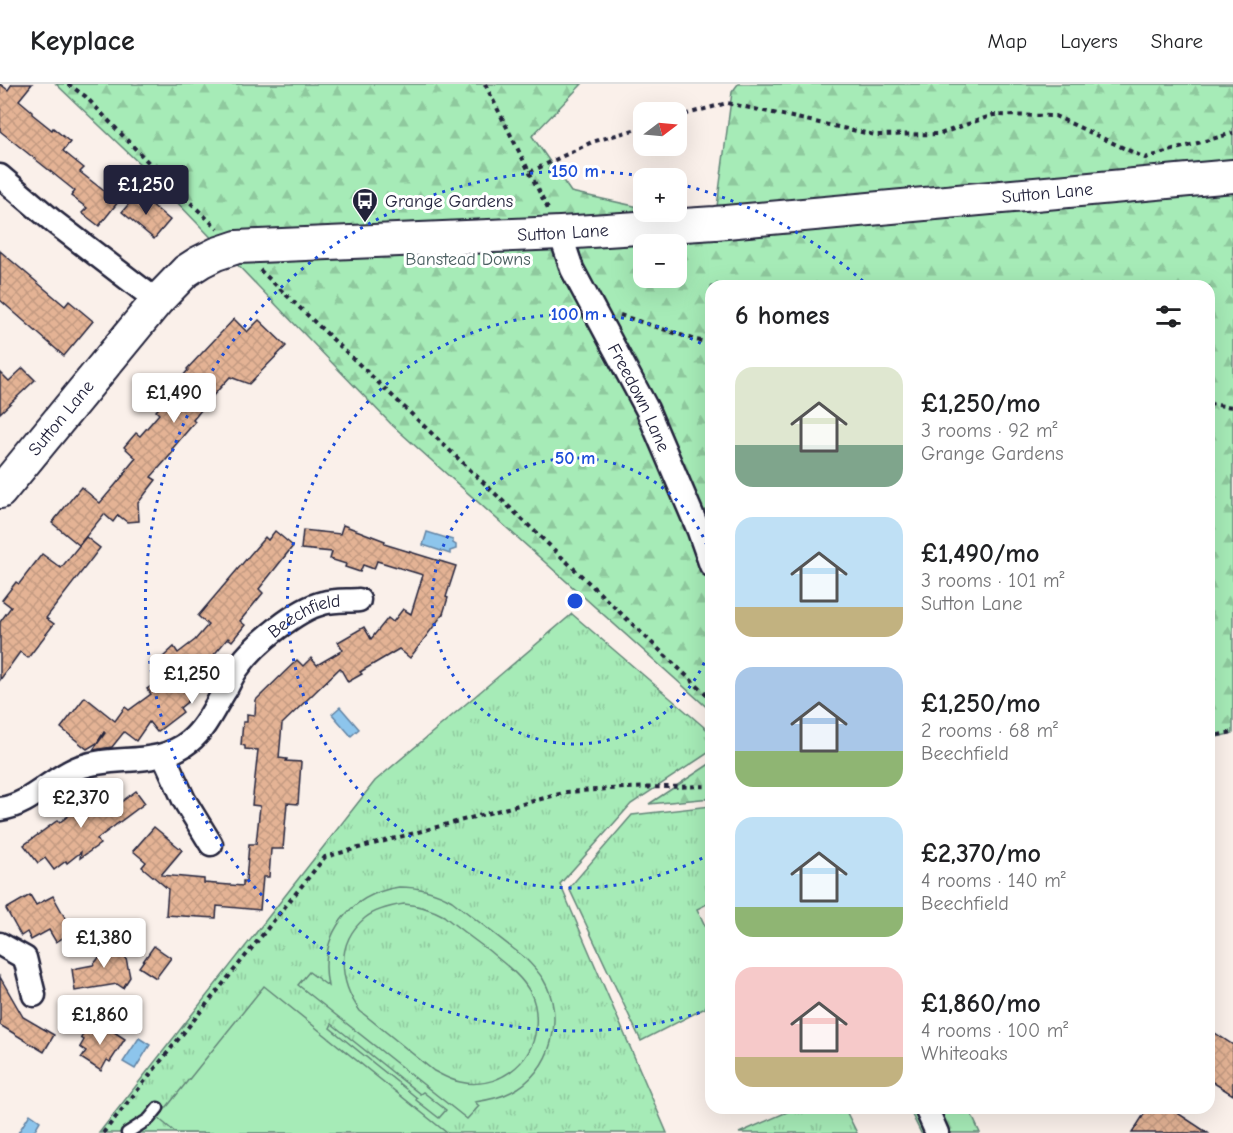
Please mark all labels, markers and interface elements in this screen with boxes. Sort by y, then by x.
text: Keyplace [30,25,135,57]
text: Map [988,29,1027,53]
text: Layers [1060,29,1118,53]
text: Share [1151,29,1203,53]
north arrow [633,102,687,156]
map controls [633,102,687,288]
text: 150 m [551,161,599,182]
pin: £1,250 [97,165,195,216]
button: + [633,168,687,222]
text: £1,250 [118,173,174,196]
street label: Sutton Lane [1001,179,1094,208]
bus stop icon: Grange Gardens [350,186,380,224]
place label: Grange Gardens [385,191,513,212]
street label: Sutton Lane [517,220,609,246]
button: − [633,234,687,288]
park label: Banstead Downs [405,249,531,270]
icon: filters [1152,300,1185,333]
text: 6 homes [735,301,830,331]
text: 100 m [551,304,599,325]
street label: Freedown Lane [603,340,674,455]
pin: £1,490 [125,373,223,424]
street label: Sutton Lane [24,376,98,460]
text: £1,490 [146,381,202,404]
text: £1,250/mo [921,389,1040,419]
icon: home [783,391,855,463]
text: 3 rooms · 92 m² [921,419,1058,442]
text: Grange Gardens [921,442,1064,465]
text: 50 m [555,448,595,469]
text: £1,490/mo [921,539,1039,569]
icon: home [783,541,855,613]
text: 3 rooms · 101 m² [921,569,1065,592]
street label: Beechfield [264,591,341,643]
centre of rings [565,591,585,611]
text: Sutton Lane [921,592,1023,615]
pin: £1,250 [143,654,241,705]
text: £1,250 [164,662,220,685]
text: £1,250/mo [921,689,1040,719]
icon: home [783,691,855,763]
text: 2 rooms · 68 m² [921,719,1058,742]
text: Beechfield [921,742,1009,765]
pin: £2,370 [32,778,130,829]
text: £2,370 [52,786,110,809]
text: £2,370/mo [921,839,1041,869]
icon: home [783,841,855,913]
text: 4 rooms · 140 m² [921,869,1066,892]
text: Beechfield [921,892,1009,915]
pin: £1,380 [55,918,153,969]
text: £1,380 [76,926,132,949]
text: £1,860/mo [921,989,1041,1019]
icon: home [783,991,855,1063]
pin: £1,860 [51,995,149,1046]
text: £1,860 [72,1003,128,1026]
text: 4 rooms · 100 m² [921,1019,1068,1042]
text: Whiteoaks [921,1042,1008,1065]

